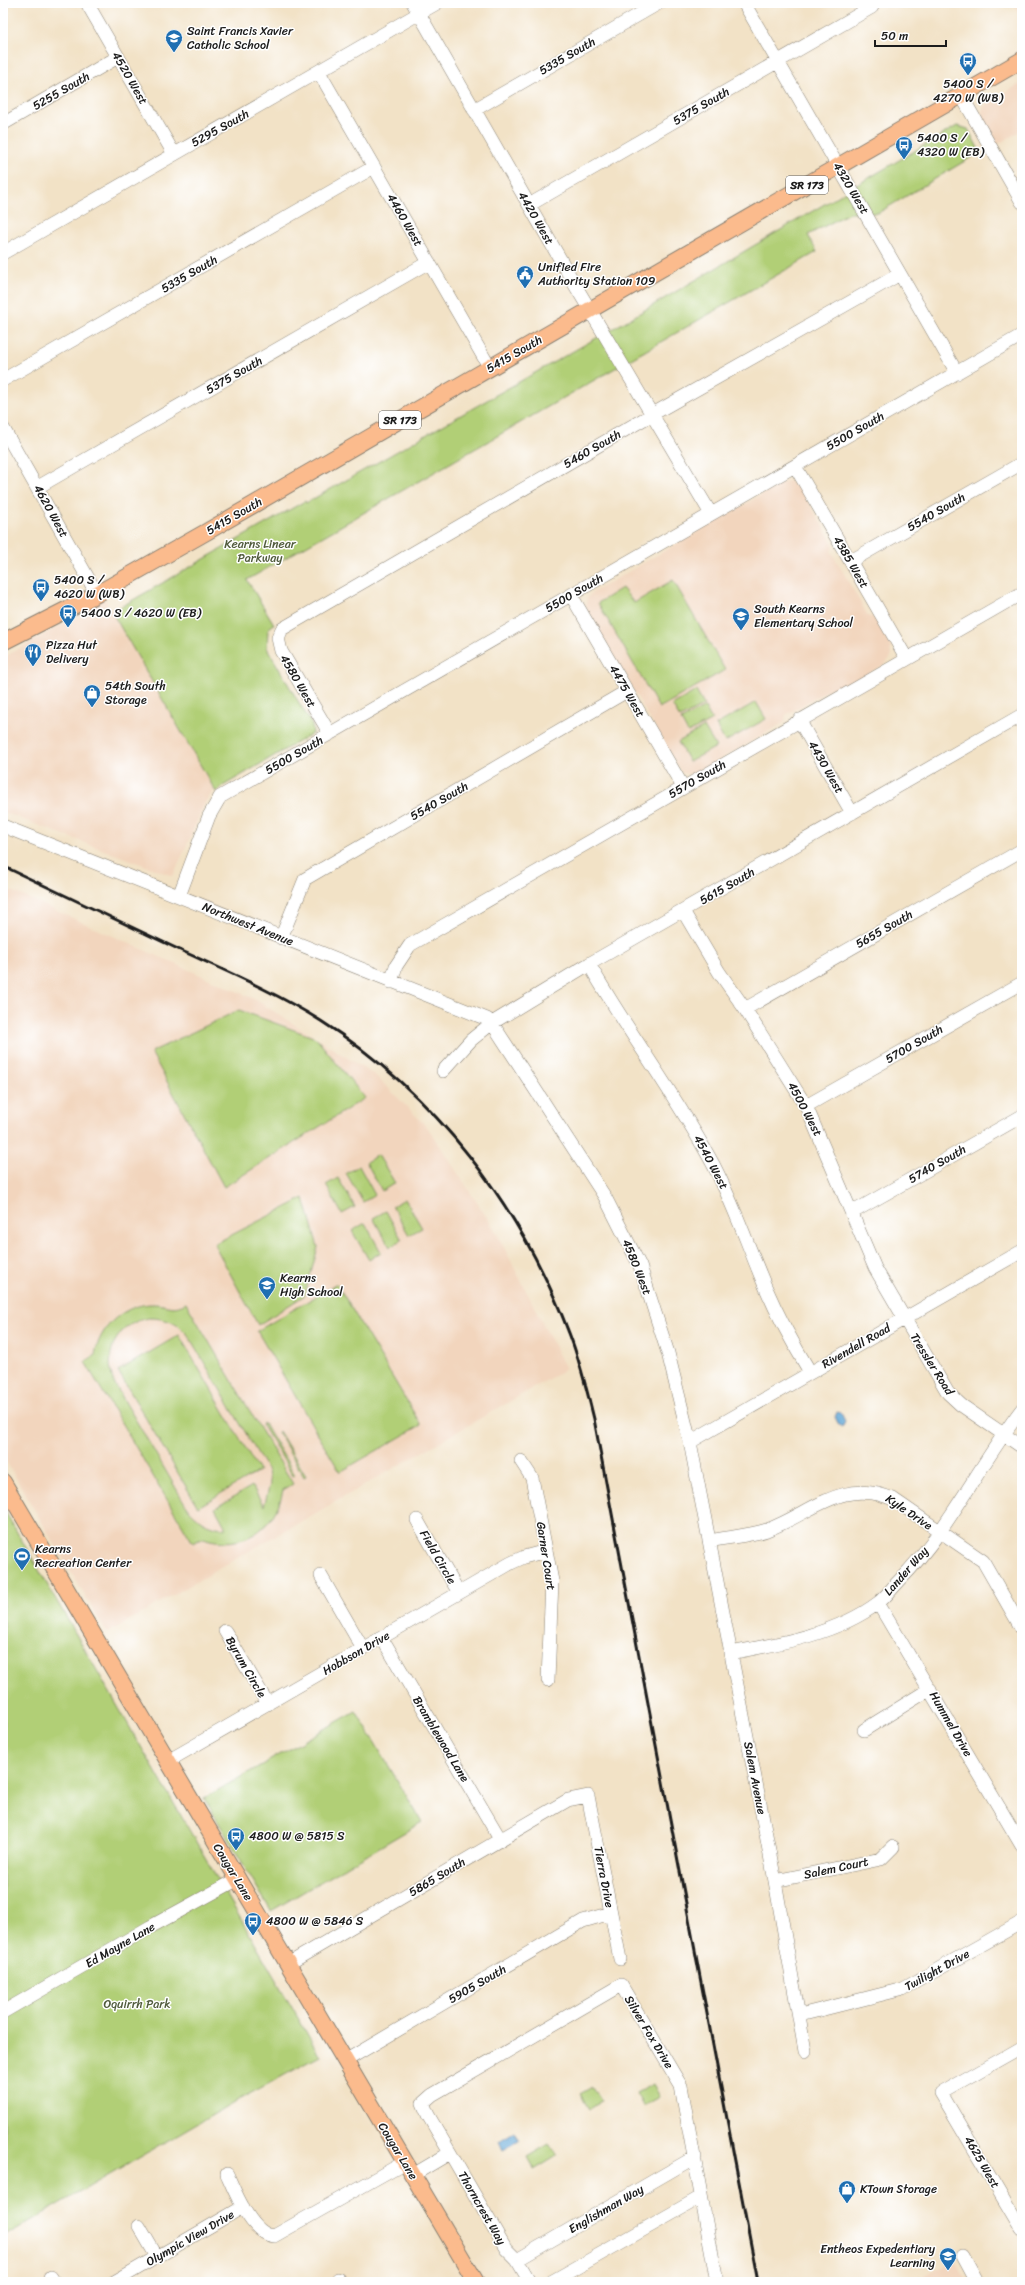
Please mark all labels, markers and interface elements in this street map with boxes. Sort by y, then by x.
place label: Saint Francis Xavier Catholic School [187,20,294,56]
scale bar [875,22,946,48]
text: 50 m [881,25,908,47]
school or university icon: Saint Francis Xavier Catholic School [164,28,184,53]
street label: 5335 South [534,31,600,81]
street label: 4520 West [106,47,154,109]
bus stop icon: 5400 S / 4270 W (WB) [958,51,978,76]
street label: 5255 South [28,66,94,116]
place label: 5400 S / 4270 W (WB) [933,73,1004,109]
street label: 5375 South [668,81,734,131]
street label: 5295 South [187,103,253,153]
place label: 5400 S / 4320 W (EB) [917,127,985,163]
bus stop icon: 5400 S / 4320 W (EB) [894,135,914,160]
street label: 4320 West [827,158,875,218]
road number: SR 173 [786,176,828,194]
street label: 4420 West [512,187,560,249]
street label: 4460 West [381,189,429,251]
street label: 5335 South [156,249,222,299]
place label: Unified Fire Authority Station 109 [537,256,655,292]
public building icon: Unified Fire Authority Station 109 [515,264,535,289]
street label: 5415 South [482,329,546,379]
street label: 5375 South [201,350,267,400]
street label: 5500 South [822,405,888,457]
road number: SR 173 [379,411,421,429]
street label: 5460 South [559,423,625,475]
street label: 4620 West [27,480,75,542]
street label: 5540 South [903,486,969,538]
street label: 5415 South [202,491,266,541]
street label: 4385 West [827,531,875,593]
park label: Kearns Linear Parkway [224,533,297,569]
street label: 5500 South [541,567,607,619]
place label: 5400 S / 4620 W (WB) [54,569,125,605]
bus stop icon: 5400 S / 4620 W (WB) [31,577,51,602]
place label: South Kearns Elementary School [754,598,854,634]
place label: 5400 S / 4620 W (EB) [81,602,202,624]
bus stop icon: 5400 S / 4620 W (EB) [58,603,78,628]
school or university icon: South Kearns Elementary School [731,606,751,631]
place label: Pizza Hut Delivery [46,634,98,670]
restaurant icon: Pizza Hut Delivery [23,642,43,667]
street label: 4580 West [274,650,322,712]
street label: 4475 West [603,660,651,722]
place label: 54th South Storage [105,675,166,711]
shop icon: 54th South Storage [82,683,102,708]
street label: 5500 South [261,729,327,781]
street label: 4430 West [802,736,850,798]
street label: 5570 South [664,754,730,804]
street label: 5540 South [406,775,472,827]
street label: 5615 South [695,861,759,911]
street label: Northwest Avenue [199,896,297,952]
street label: 5655 South [851,904,917,954]
street label: 5700 South [881,1018,947,1070]
street label: 4500 West [781,1078,829,1140]
street label: 4540 West [687,1131,735,1193]
street label: 5740 South [904,1138,970,1190]
street label: 4580 West [616,1236,658,1298]
place label: Kearns High School [280,1267,343,1303]
school or university icon: Kearns High School [257,1275,277,1300]
street label: Rivendell Road [817,1317,895,1375]
street label: Tressler Road [904,1328,960,1400]
street label: Kyle Drive [881,1488,937,1536]
street label: Garner Court [530,1520,562,1592]
street label: Field Circle [413,1525,463,1589]
place label: Kearns Recreation Center [35,1538,132,1574]
street label: Lander Way [878,1541,935,1601]
sports icon: Kearns Recreation Center [12,1546,32,1571]
street label: Hobbson Drive [318,1625,394,1681]
street label: Byrum Circle [219,1632,273,1702]
street label: Hummel Drive [923,1687,979,1761]
street label: Bramblewood Lane [407,1692,476,1787]
street label: Salem Avenue [737,1740,773,1816]
place label: 4800 W @ 5815 S [249,1825,345,1847]
bus stop icon: 4800 W @ 5815 S [226,1826,246,1851]
street label: Cougar Lane [207,1839,259,1905]
street label: Tierra Drive [587,1844,621,1910]
street label: Salem Court [802,1850,870,1886]
street label: 5865 South [404,1851,470,1903]
place label: 4800 W @ 5846 S [266,1910,364,1932]
bus stop icon: 4800 W @ 5846 S [243,1911,263,1936]
street label: Ed Mayne Lane [81,1916,159,1974]
street label: Twilight Drive [900,1943,974,1997]
street label: 5905 South [444,1958,510,2010]
street label: Silver Fox Drive [618,1991,680,2073]
park label: Oquirrh Park [103,1993,171,2015]
street label: Cougar Lane [372,2118,424,2184]
street label: 4625 West [958,2131,1006,2193]
street label: Thorncrest Way [452,2167,513,2250]
street label: Englishman Way [564,2178,649,2240]
place label: KTown Storage [860,2178,937,2200]
shop icon: KTown Storage [837,2179,857,2204]
street label: Olympic View Drive [141,2204,239,2272]
place label: Entheos Expedentiary Learning [820,2238,936,2274]
school or university icon: Entheos Expedentiary Learning [938,2246,958,2271]

